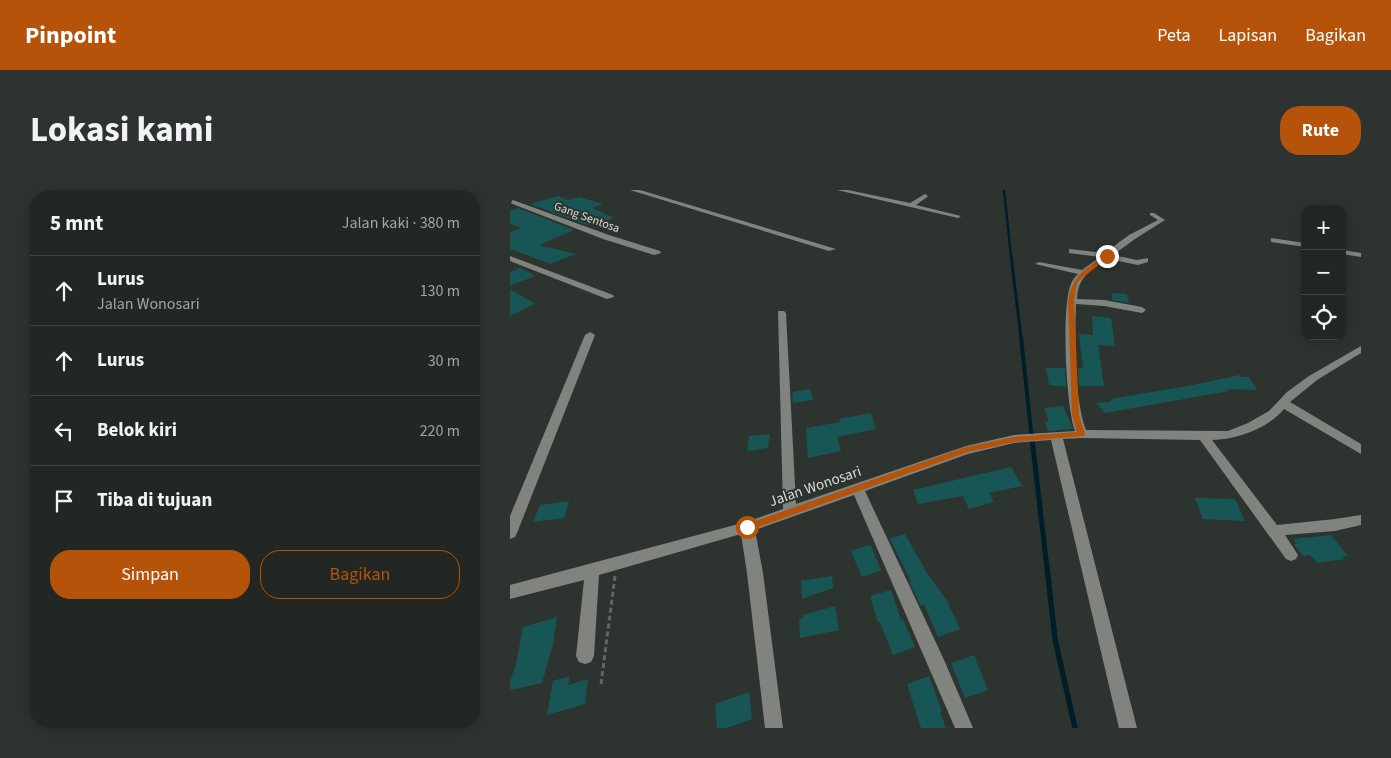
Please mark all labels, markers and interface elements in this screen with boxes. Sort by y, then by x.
text: Pinpoint [25,18,116,53]
text: Peta [1157,23,1190,48]
text: Lapisan [1218,23,1277,48]
text: Bagikan [1305,23,1366,48]
text: Lokasi kami [30,105,213,155]
button: Rute [1280,106,1361,155]
street label: Gang Sentosa [552,198,622,237]
map controls [1301,205,1346,340]
button: + [1301,205,1346,250]
text: 5 mnt [50,208,103,238]
text: Jalan kaki · 380 m [342,212,460,234]
route end [1096,245,1119,268]
button: − [1301,250,1346,295]
text: Lurus [97,266,144,293]
icon: ahead [50,277,78,305]
text: 130 m [420,280,460,302]
text: Jalan Wonosari [97,293,200,315]
button: locate [1301,295,1346,340]
icon: ahead [50,347,78,375]
text: Lurus [97,347,144,374]
text: 30 m [428,350,460,372]
icon: left [50,417,78,445]
text: Belok kiri [97,417,177,444]
text: 220 m [420,420,460,442]
street label: Jalan Wonosari [766,461,864,512]
icon: arrive [50,487,78,515]
text: Tiba di tujuan [97,487,212,514]
route start [736,516,759,539]
button: Simpan [50,550,250,599]
button: Bagikan [260,550,460,599]

